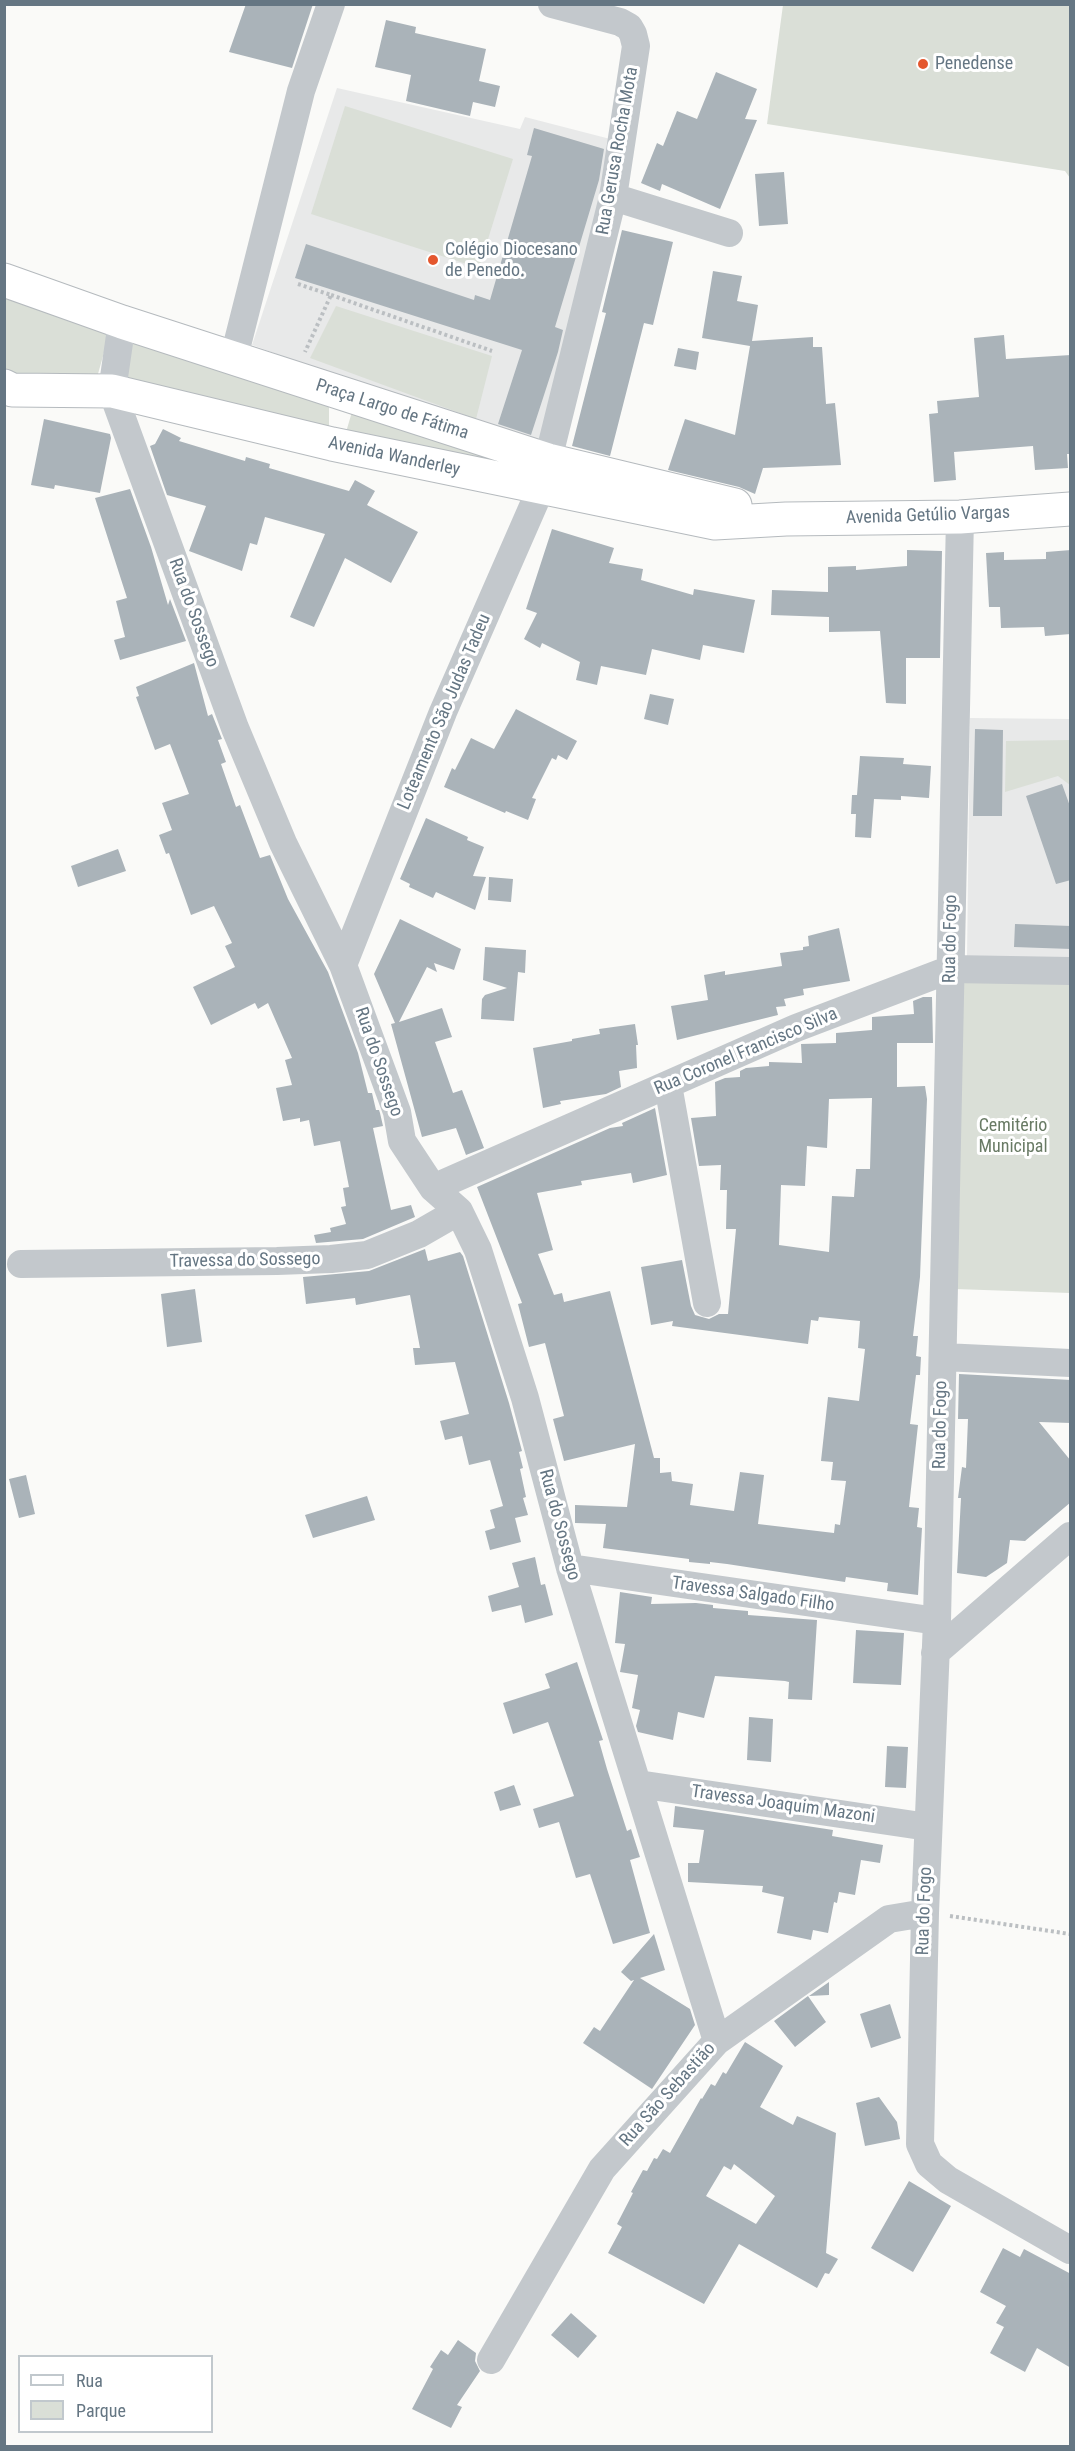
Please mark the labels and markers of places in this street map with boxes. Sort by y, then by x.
place label: Penedense [935,53,1013,75]
marker: Penedense [916,57,930,71]
place label: Colégio Diocesano de Penedo. [445,239,578,282]
marker: Colégio Diocesano de Penedo. [426,253,440,267]

